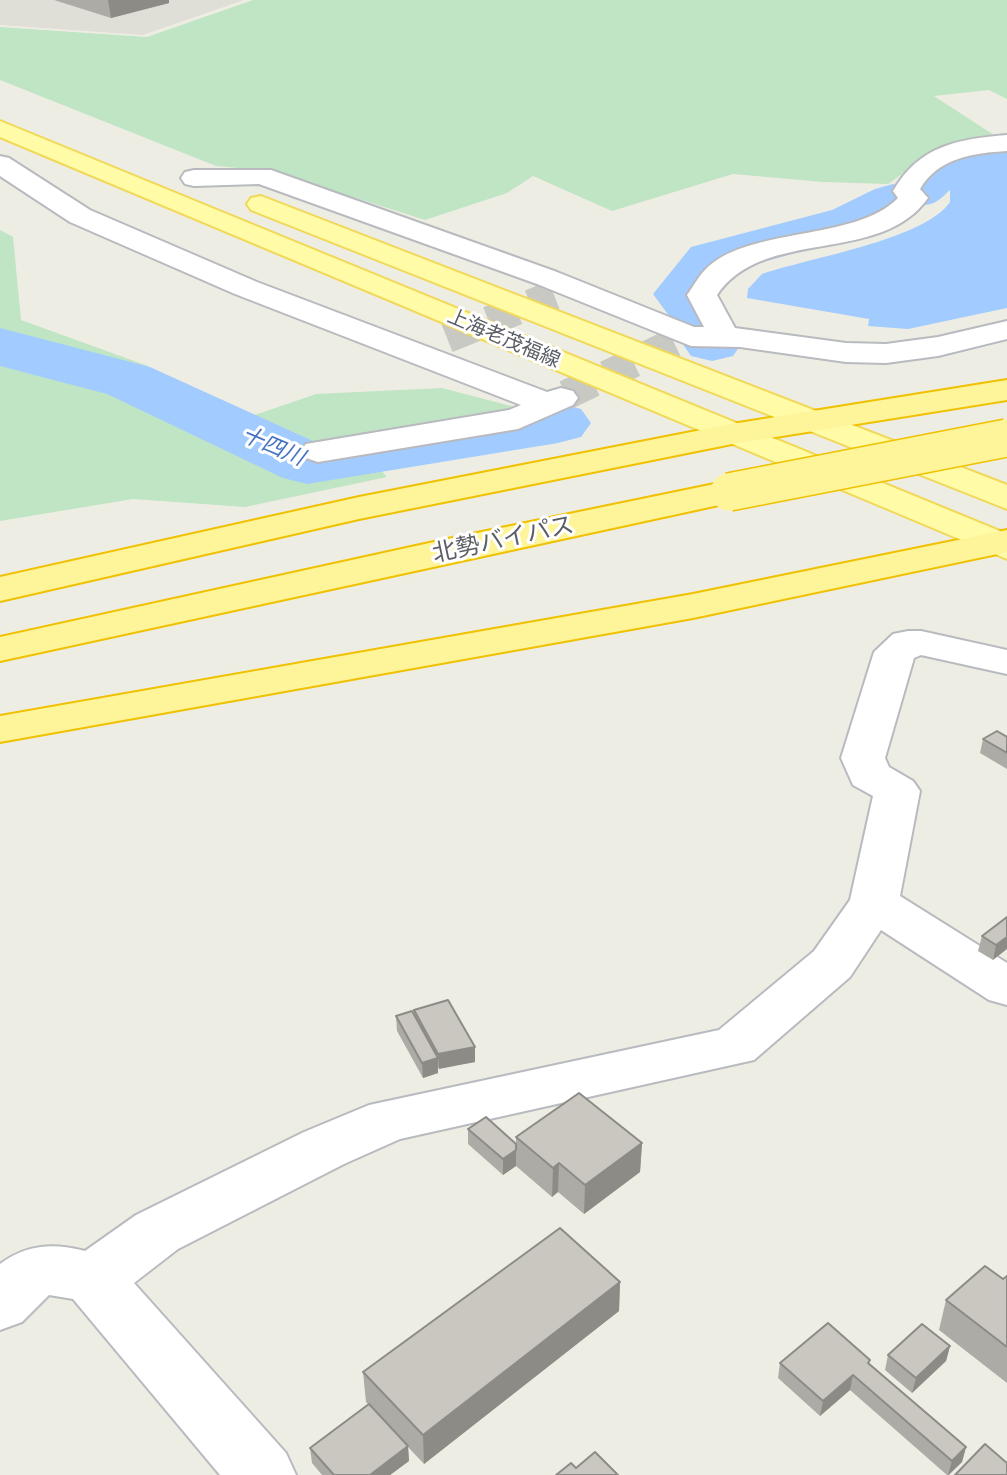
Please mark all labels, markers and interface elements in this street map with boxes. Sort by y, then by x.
street label: 上海老茂福線 [444,304,564,372]
water label: 十四川 [237,421,309,471]
street label: 北勢バイパス [430,510,576,568]

